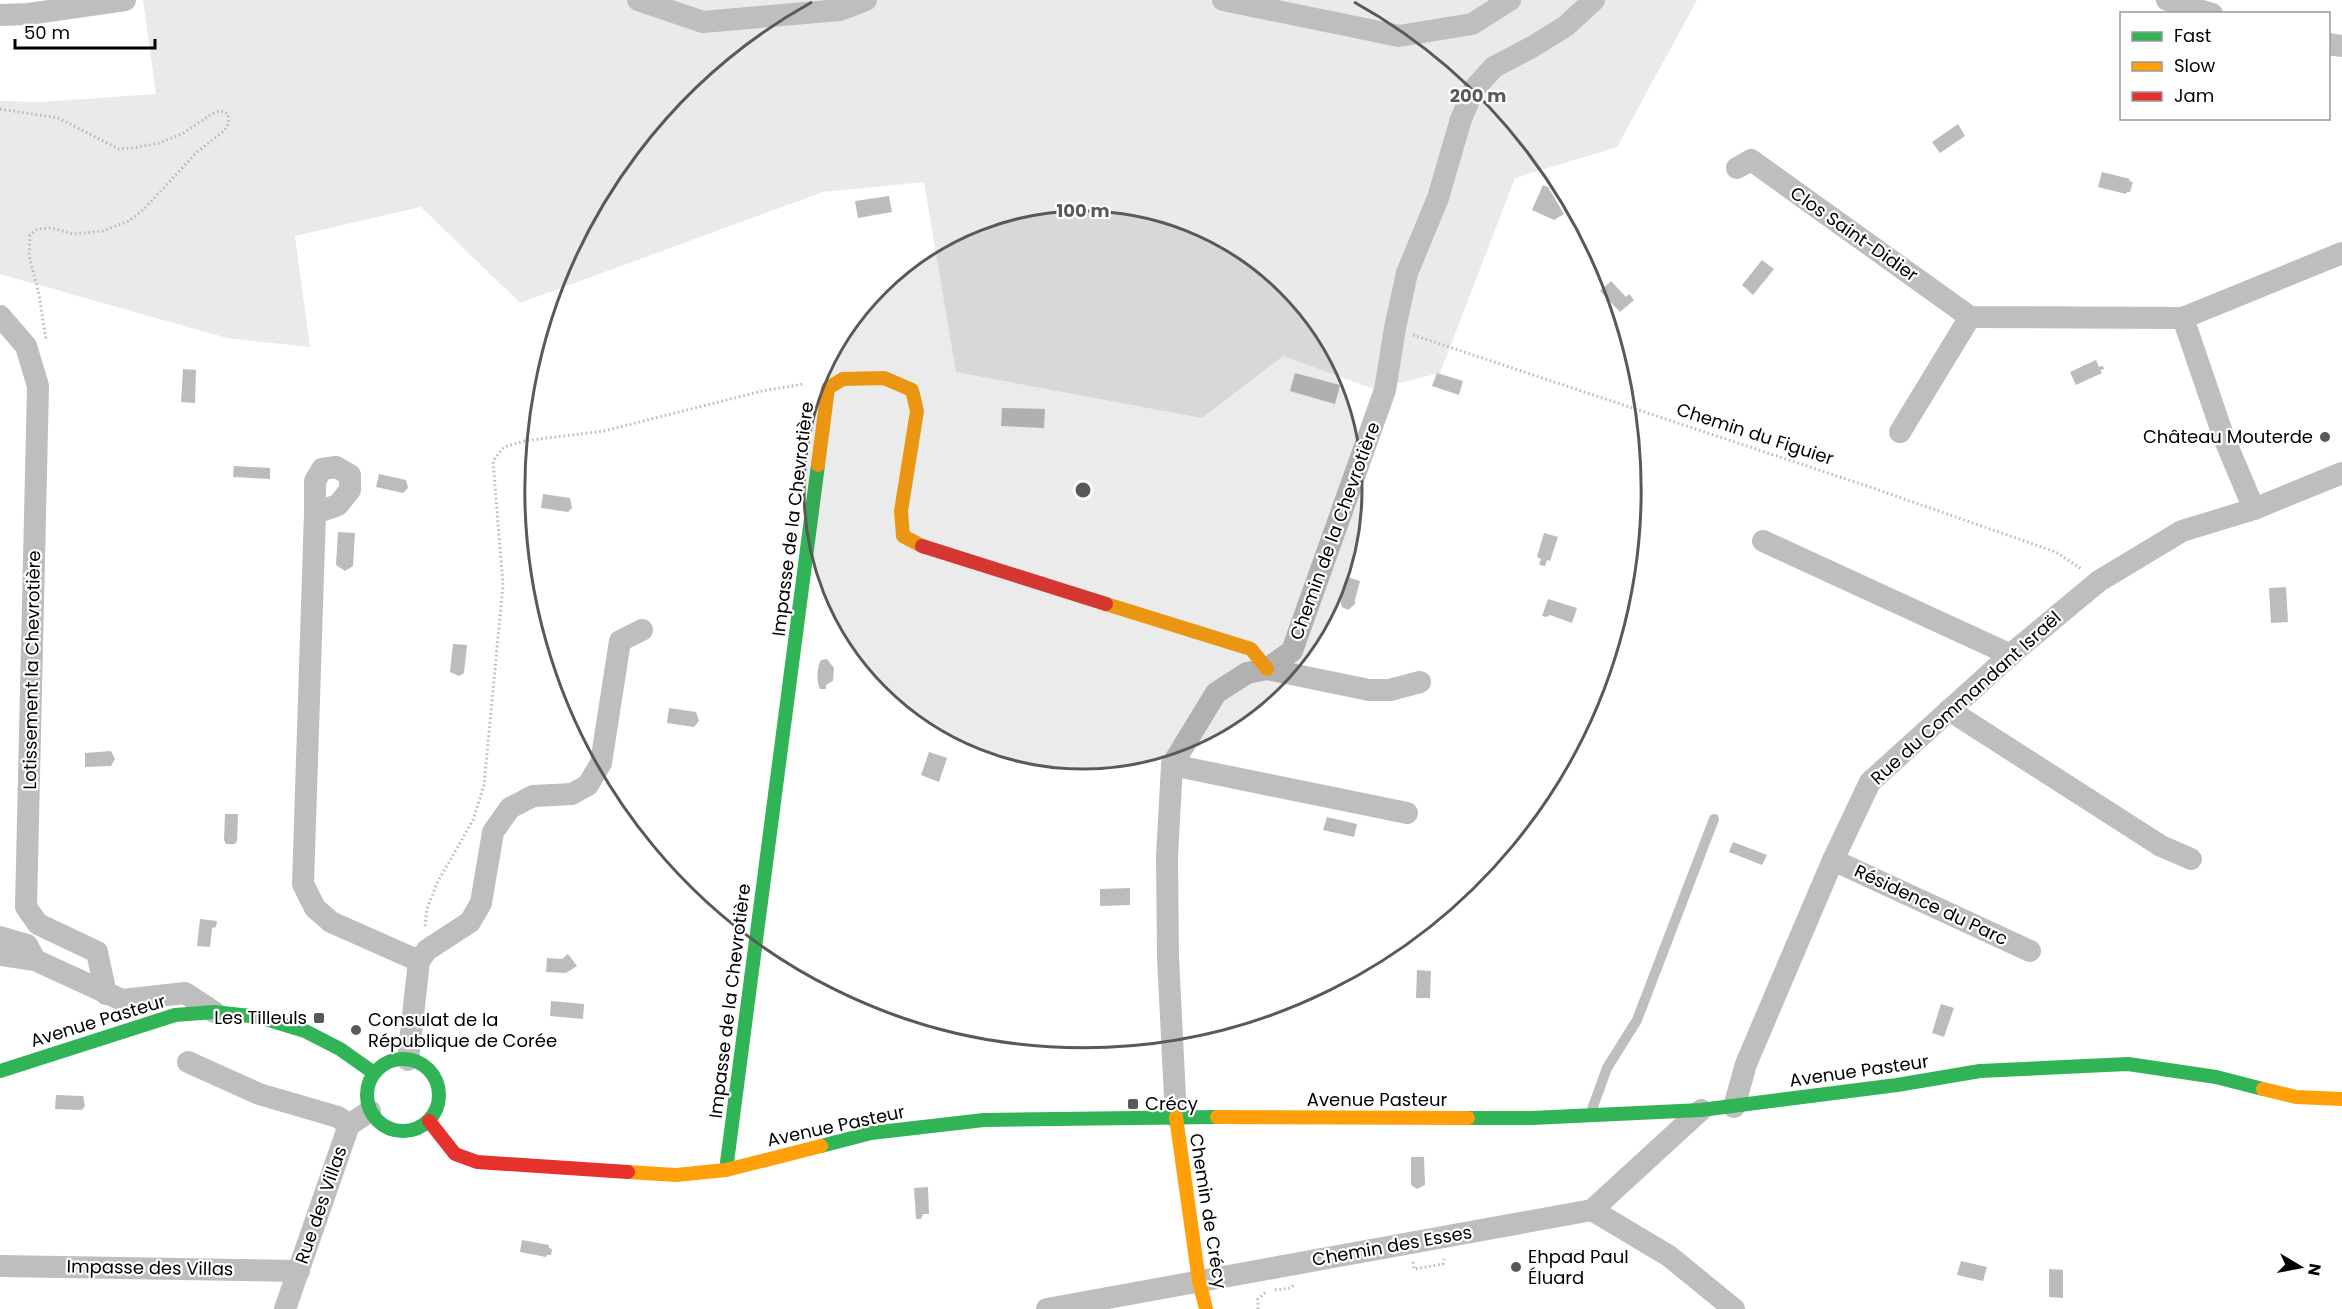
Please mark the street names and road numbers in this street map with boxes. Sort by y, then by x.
street label: Clos Saint-Didier [1785,180,1923,287]
street label: Chemin du Figuier [1673,396,1837,471]
street label: Impasse de la Chevrotière [766,400,819,638]
street label: Chemin de la Chevrotière [1283,418,1386,643]
street label: Lotissement la Chevrotière [17,550,46,790]
street label: Rue du Commandant Israël [1865,605,2066,790]
street label: Résidence du Parc [1851,858,2012,951]
street label: Impasse de la Chevrotière [703,882,756,1120]
street label: Avenue Pasteur [27,988,169,1053]
street label: Avenue Pasteur [1788,1048,1930,1093]
street label: Avenue Pasteur [1307,1087,1447,1112]
street label: Avenue Pasteur [765,1099,907,1152]
street label: Chemin de Crécy [1184,1132,1233,1290]
street label: Rue des Villas [289,1143,352,1267]
street label: Chemin des Esses [1310,1219,1474,1272]
street label: Impasse des Villas [66,1254,234,1281]

